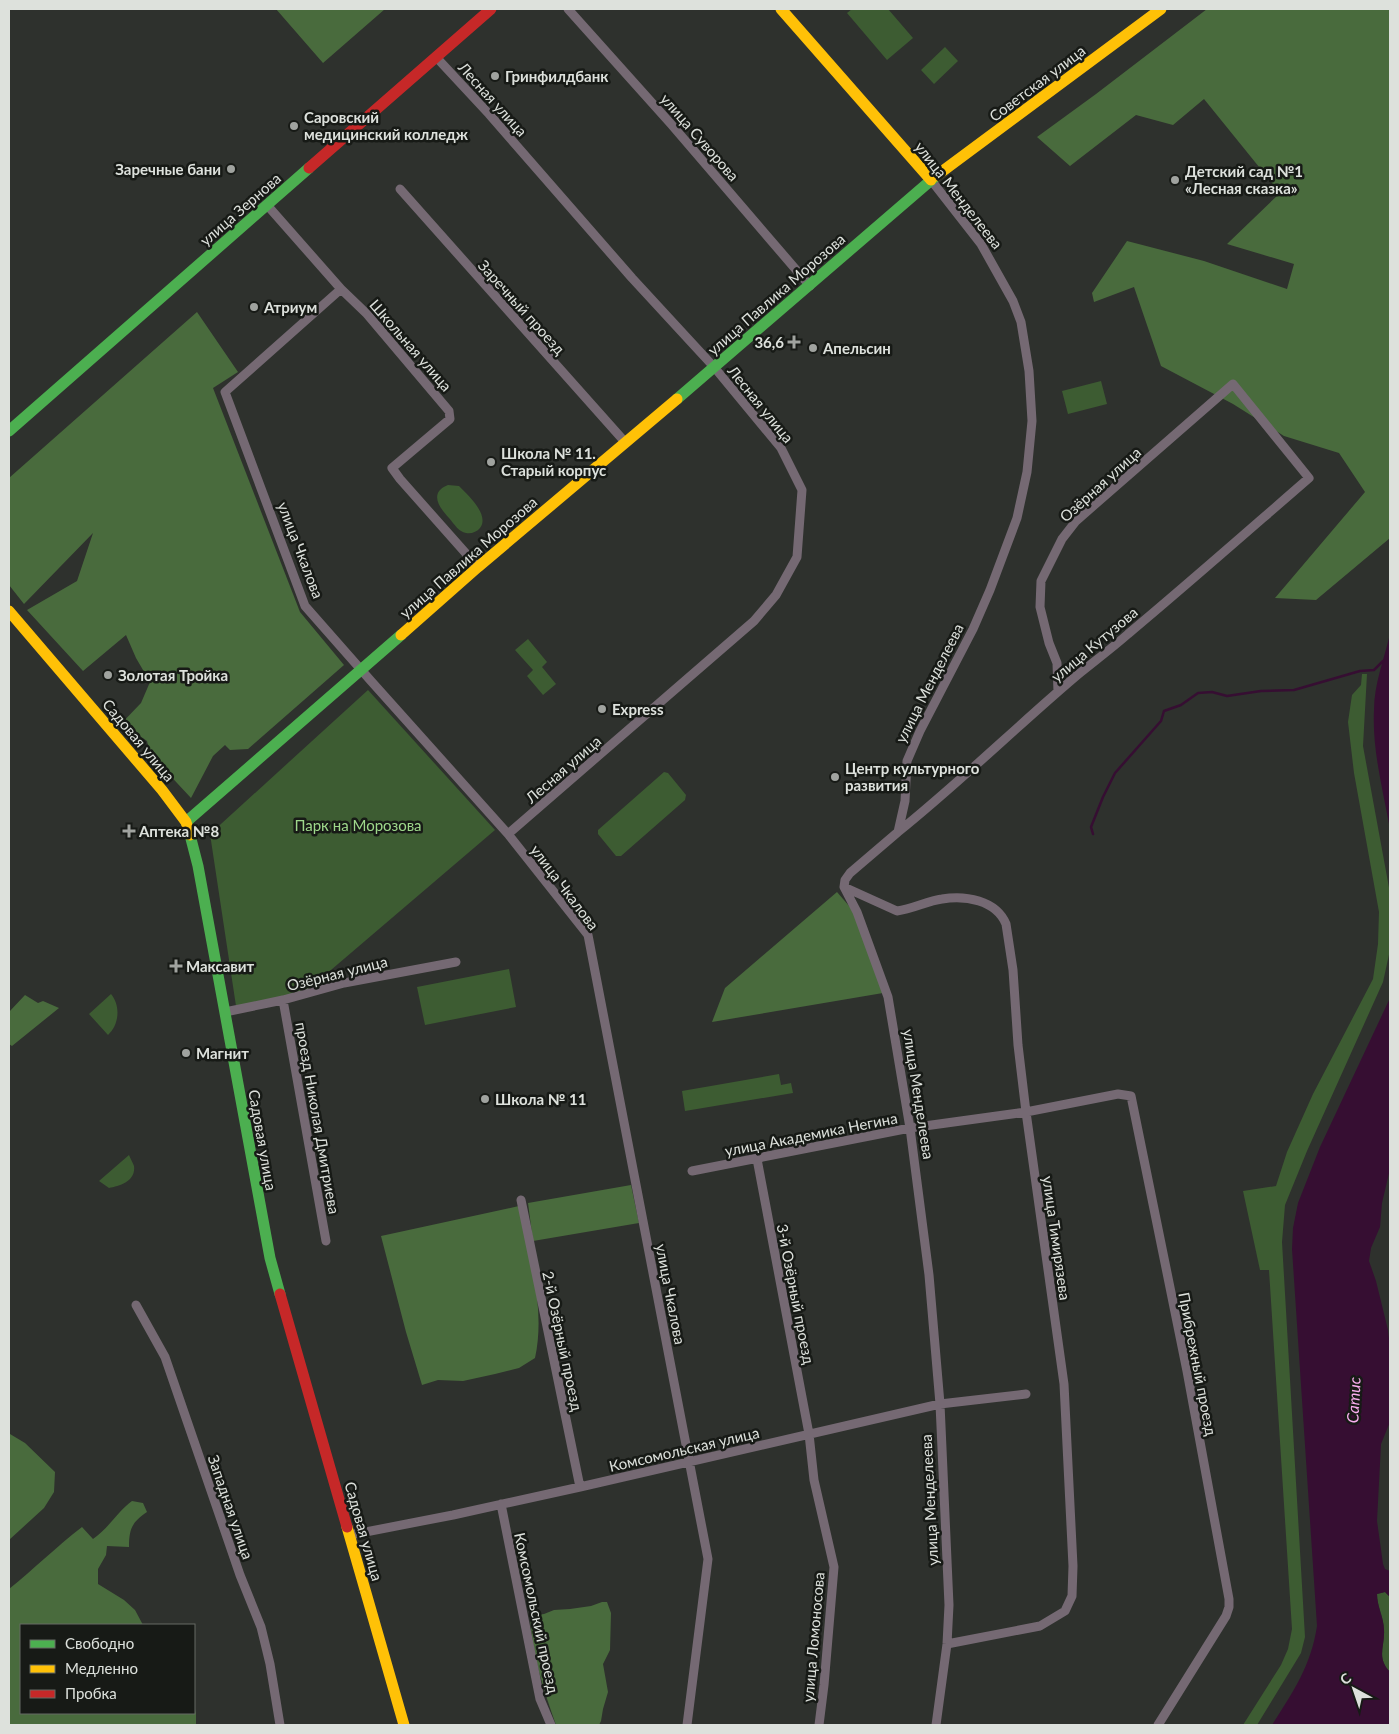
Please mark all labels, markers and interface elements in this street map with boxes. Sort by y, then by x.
street label: Советская улица [985,41,1089,125]
street label: Лесная улица [454,57,531,140]
place label: Гринфилдбанк [505,67,609,85]
marker: Гринфилдбанк [489,70,501,82]
street label: улица Суворова [657,90,743,184]
place label: Саровский медицинский колледж [304,108,469,143]
marker: Саровский медицинский колледж [288,120,300,132]
street label: улица Менделеева [911,138,1007,252]
place label: Заречные бани [115,160,221,178]
place label: Детский сад №1 «Лесная сказка» [1185,162,1303,197]
marker: Заречные бани [225,163,237,175]
street label: улица Зернова [196,169,284,249]
marker: Детский сад №1 «Лесная сказка» [1169,174,1181,186]
street label: улица Павлика Морозова [704,229,848,359]
street label: Заречный проезд [475,256,569,358]
street label: Школьная улица [366,295,456,395]
place label: Атриум [263,298,317,316]
marker: Атриум [248,301,260,313]
place label: 36,6 [754,333,784,351]
marker: 36,6 [788,336,800,348]
place label: Апельсин [822,339,891,357]
marker: Апельсин [807,342,819,354]
street label: Лесная улица [724,361,798,446]
street label: Озёрная улица [1056,443,1144,525]
place label: Школа № 11. Старый корпус [501,444,606,479]
marker: Школа № 11. Старый корпус [485,456,497,468]
street label: улица Павлика Морозова [396,492,540,622]
street label: улица Чкалова [274,499,328,601]
street label: улица Кутузова [1047,603,1141,685]
street label: улица Менделеева [891,620,967,746]
place label: Золотая Тройка [118,666,228,684]
marker: Золотая Тройка [102,669,114,681]
street label: Садовая улица [99,695,179,785]
place label: Express [612,700,664,718]
marker: Express [596,703,608,715]
street label: Лесная улица [521,731,604,807]
place label: Центр культурного развития [845,759,980,794]
marker: Центр культурного развития [829,771,841,783]
park label: Парк на Морозова [294,816,422,834]
place label: Аптека №8 [138,822,219,840]
marker: Аптека №8 [123,825,135,837]
street label: улица Чкалова [527,841,603,933]
street label: Озёрная улица [285,952,389,994]
place label: Максавит [186,957,255,975]
marker: Максавит [170,960,182,972]
street label: проезд Николая Дмитриева [292,1021,344,1215]
street label: улица Менделеева [900,1028,938,1160]
place label: Магнит [196,1044,249,1062]
marker: Магнит [180,1047,192,1059]
street label: Садовая улица [245,1088,281,1192]
place label: Школа № 11 [495,1090,586,1108]
marker: Школа № 11 [479,1093,491,1105]
street label: улица Академика Негина [723,1108,899,1160]
street label: улица Тимирязева [1039,1175,1075,1301]
street label: 3-й Озёрный проезд [774,1222,818,1366]
street label: улица Чкалова [652,1242,690,1346]
street label: 2-й Озёрный проезд [539,1269,587,1413]
street label: Прибрежный проезд [1175,1291,1221,1437]
water label: Сатис [1342,1376,1364,1424]
street label: Комсомольская улица [607,1423,761,1475]
street label: улица Менделеева [917,1434,941,1566]
street label: Западная улица [205,1452,257,1562]
street label: Садовая улица [341,1479,387,1583]
street label: Комсомольский проезд [511,1531,563,1695]
street label: улица Ломоносова [798,1571,828,1703]
legend [20,1624,195,1714]
text: Свободно [65,1634,134,1652]
text: Медленно [65,1659,138,1677]
north arrow [1329,1664,1379,1714]
text: С [1336,1669,1355,1688]
text: Пробка [65,1684,117,1702]

